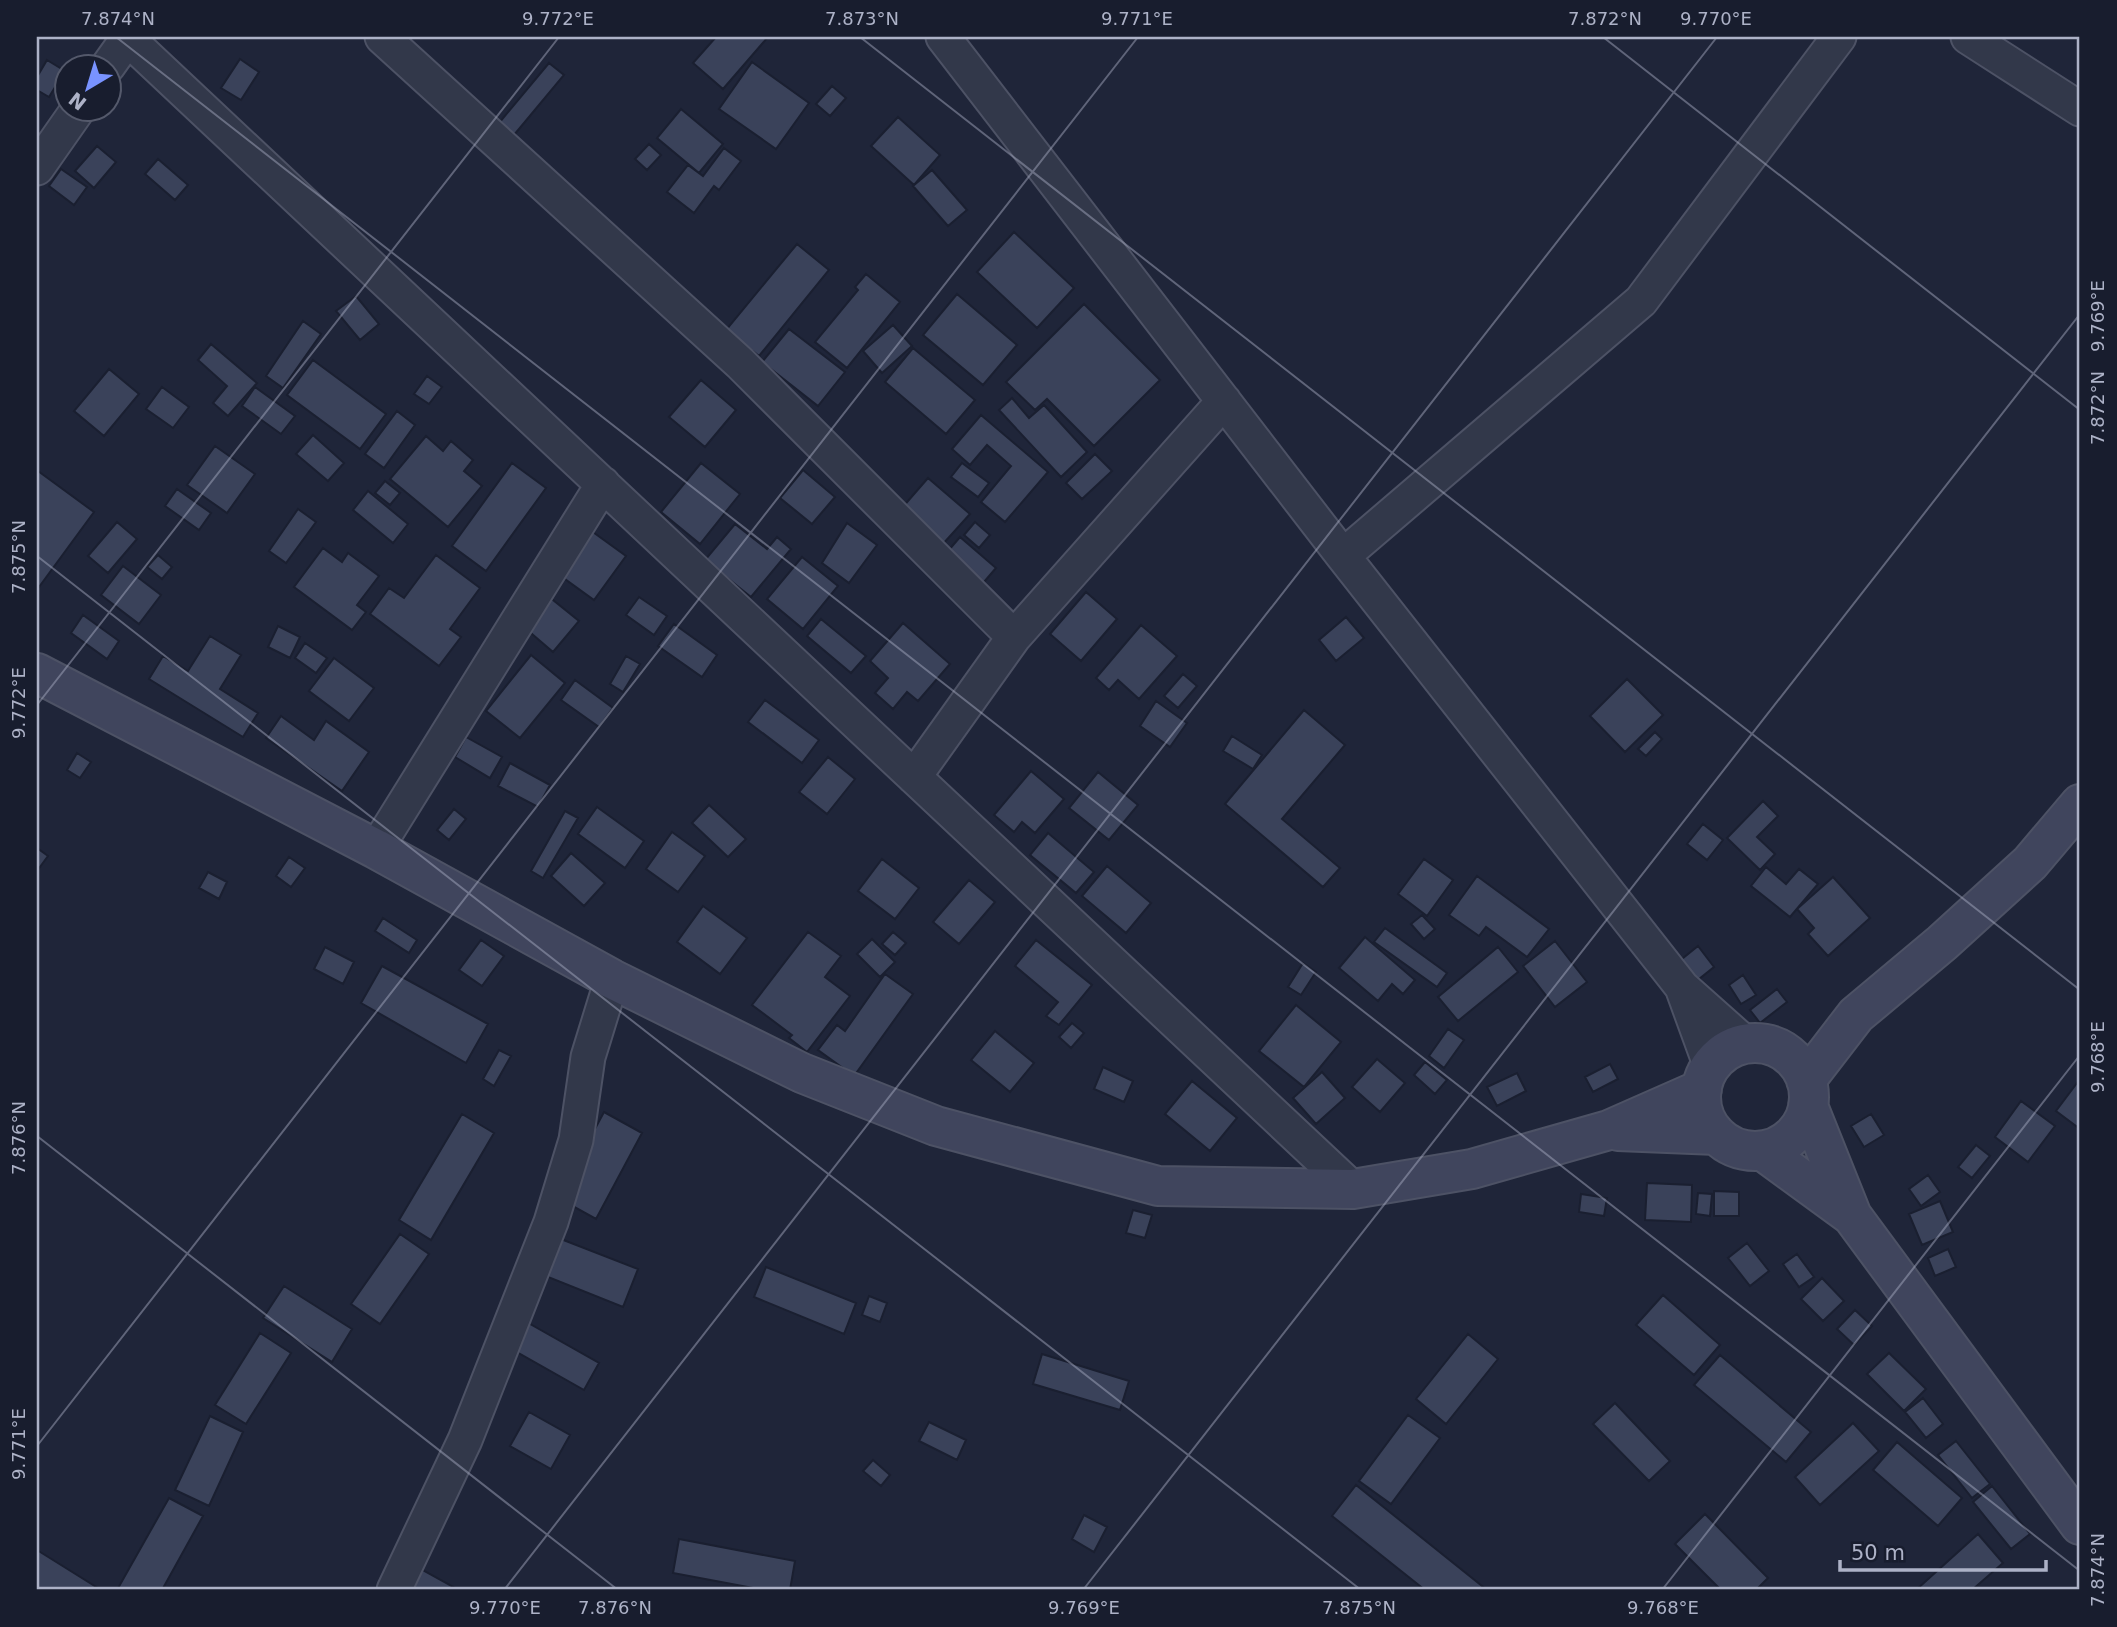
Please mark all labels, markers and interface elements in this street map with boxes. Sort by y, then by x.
text: 7.874°N [81,8,155,29]
text: 9.772°E [522,8,594,29]
text: 7.873°N [825,8,899,29]
text: 9.771°E [1101,8,1173,29]
text: 7.872°N [1568,8,1642,29]
text: 9.770°E [1680,8,1752,29]
north arrow [52,52,122,122]
text: N [64,88,91,115]
text: 9.769°E [2087,280,2108,352]
text: 7.872°N [2087,371,2108,445]
text: 7.875°N [8,520,29,594]
text: 9.772°E [8,667,29,739]
text: 9.768°E [2087,1021,2108,1093]
text: 7.876°N [8,1101,29,1175]
text: 9.771°E [8,1408,29,1480]
scale bar [1840,1529,2047,1573]
text: 7.874°N [2087,1533,2108,1607]
text: 50 m [1851,1541,1905,1565]
text: 9.770°E [469,1597,541,1618]
text: 7.876°N [578,1597,652,1618]
text: 9.769°E [1048,1597,1120,1618]
text: 7.875°N [1322,1597,1396,1618]
text: 9.768°E [1627,1597,1699,1618]

